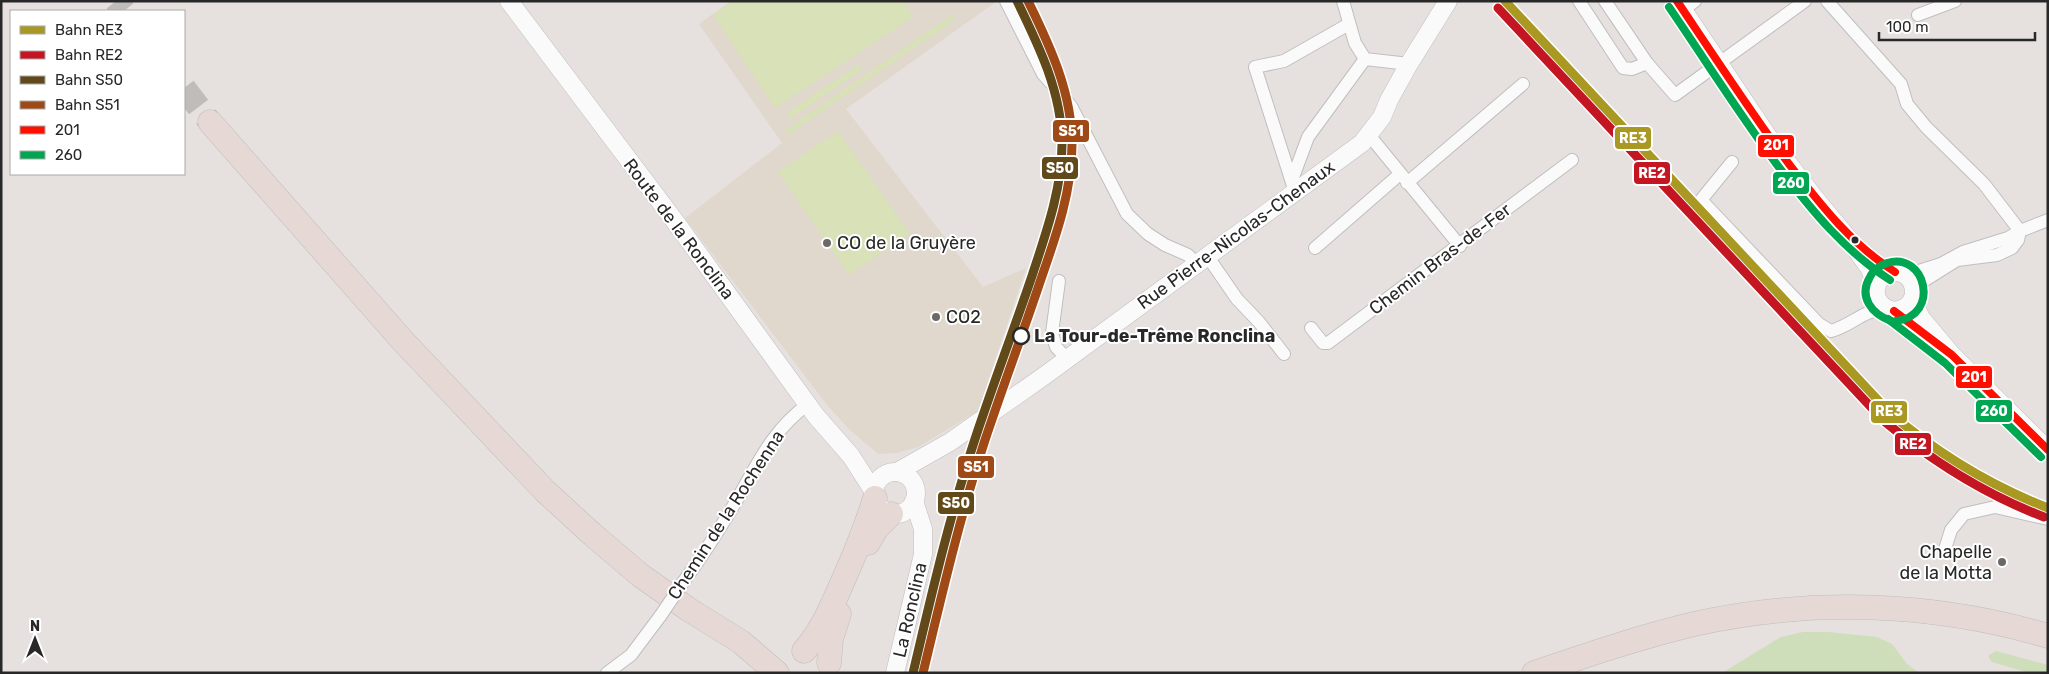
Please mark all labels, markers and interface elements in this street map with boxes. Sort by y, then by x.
legend [10,10,185,175]
scale bar [1879,10,2035,42]
text: 100 m [1886,18,1928,36]
text: Bahn RE3 [55,21,123,39]
text: Bahn RE2 [55,46,123,64]
text: Bahn S50 [55,71,123,89]
text: Bahn S51 [55,96,120,114]
line badge: S51 [1052,119,1090,143]
text: 201 [55,121,80,139]
text: S51 [1058,123,1084,140]
line badge: RE3 [1614,126,1652,150]
text: RE3 [1619,130,1647,147]
line badge: 201 [1757,134,1795,158]
text: 201 [1763,137,1789,154]
text: 260 [55,146,82,164]
street label: Route de la Ronclina [619,154,739,304]
line badge: S50 [1041,156,1079,180]
street label: Rue Pierre-Nicolas-Chenaux [1133,156,1339,314]
text: S50 [1046,160,1074,177]
line badge: RE2 [1633,161,1671,185]
text: RE2 [1638,165,1666,182]
line badge: 260 [1772,171,1810,195]
text: 260 [1777,175,1805,192]
street label: Chemin Bras-de-Fer [1365,198,1515,319]
place label: CO de la Gruyère [837,232,976,254]
unlabelled marker [1850,235,1860,245]
marker: CO de la Gruyère [821,237,833,249]
place label: CO2 [946,306,981,328]
marker: CO2 [930,311,942,323]
place label: La Tour-de-Trême Ronclina [1034,325,1275,347]
marker: La Tour-de-Trême Ronclina [1012,327,1030,345]
line badge: 201 [1955,365,1993,389]
text: 201 [1961,369,1987,386]
line badge: 260 [1975,399,2013,423]
line badge: RE3 [1870,400,1908,424]
text: RE3 [1875,403,1903,420]
text: 260 [1980,403,2008,420]
street label: Chemin de la Rochenna [663,426,789,604]
line badge: RE2 [1894,432,1932,456]
text: RE2 [1899,436,1927,453]
line badge: S51 [957,455,995,479]
text: S51 [963,459,989,476]
line badge: S50 [937,491,975,515]
text: S50 [942,495,970,512]
place label: Chapelle de la Motta [1900,541,1992,584]
marker: Chapelle de la Motta [1996,556,2008,568]
street label: La Ronclina [888,560,932,660]
north arrow [10,614,60,664]
text: N [30,618,40,635]

